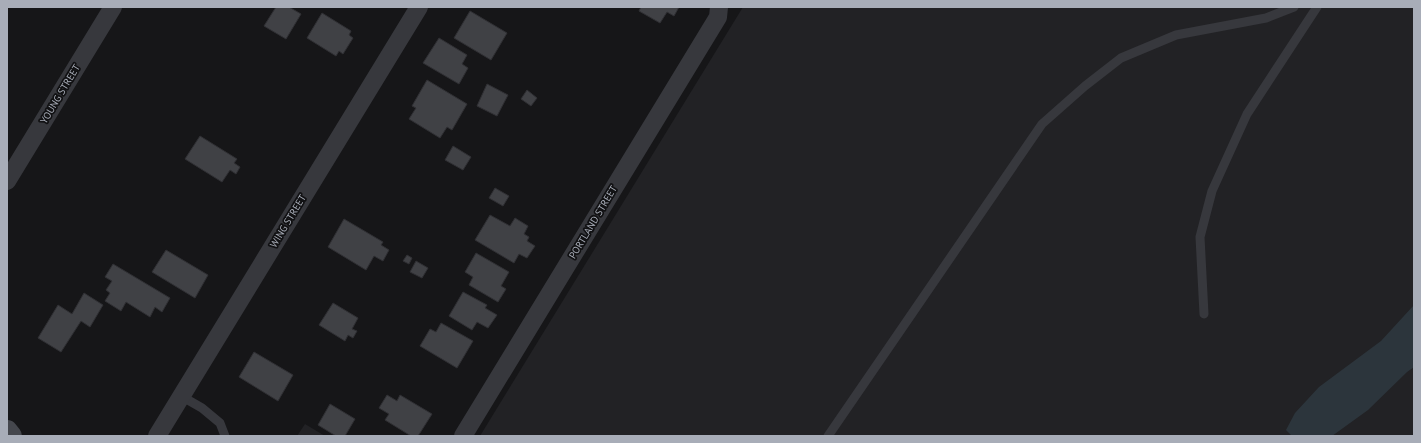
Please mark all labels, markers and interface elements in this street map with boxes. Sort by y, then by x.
street label: YOUNG STREET [37,62,83,126]
street label: PORTLAND STREET [566,183,620,261]
street label: WING STREET [267,192,309,250]

